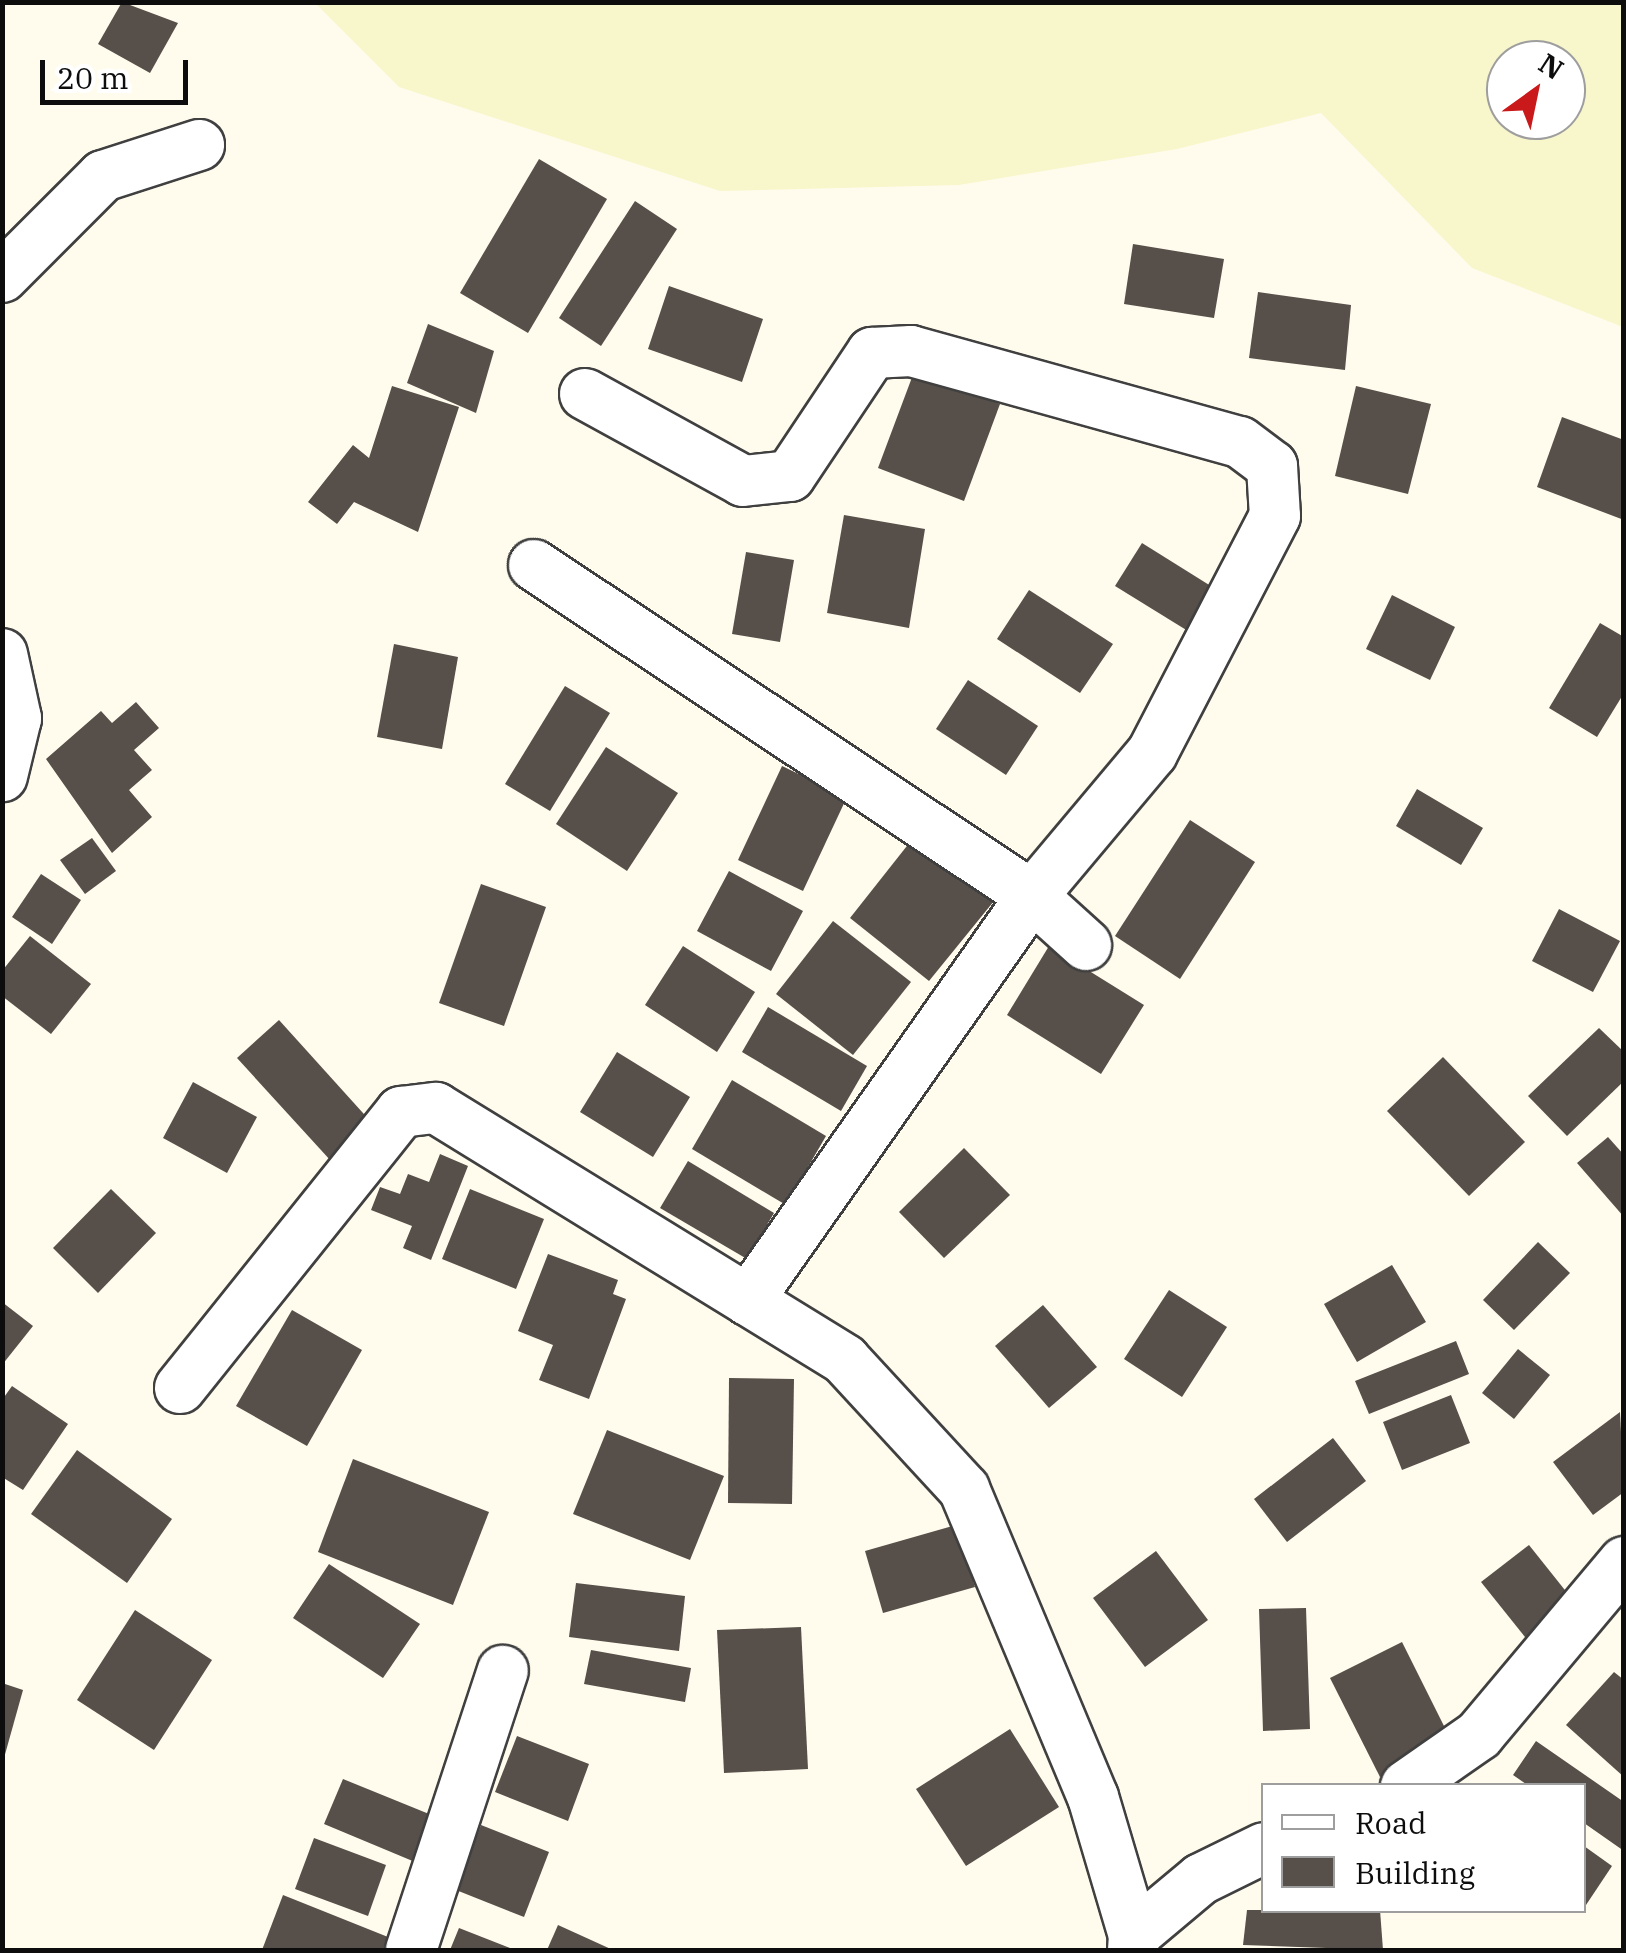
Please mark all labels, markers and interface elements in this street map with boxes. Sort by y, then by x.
scale bar [45,40,192,102]
north arrow [1486,40,1586,140]
text: N [1532,45,1571,88]
text: 20 m [57,58,129,97]
legend [1261,1783,1586,1913]
text: Road [1355,1803,1427,1842]
text: Building [1355,1853,1475,1892]

